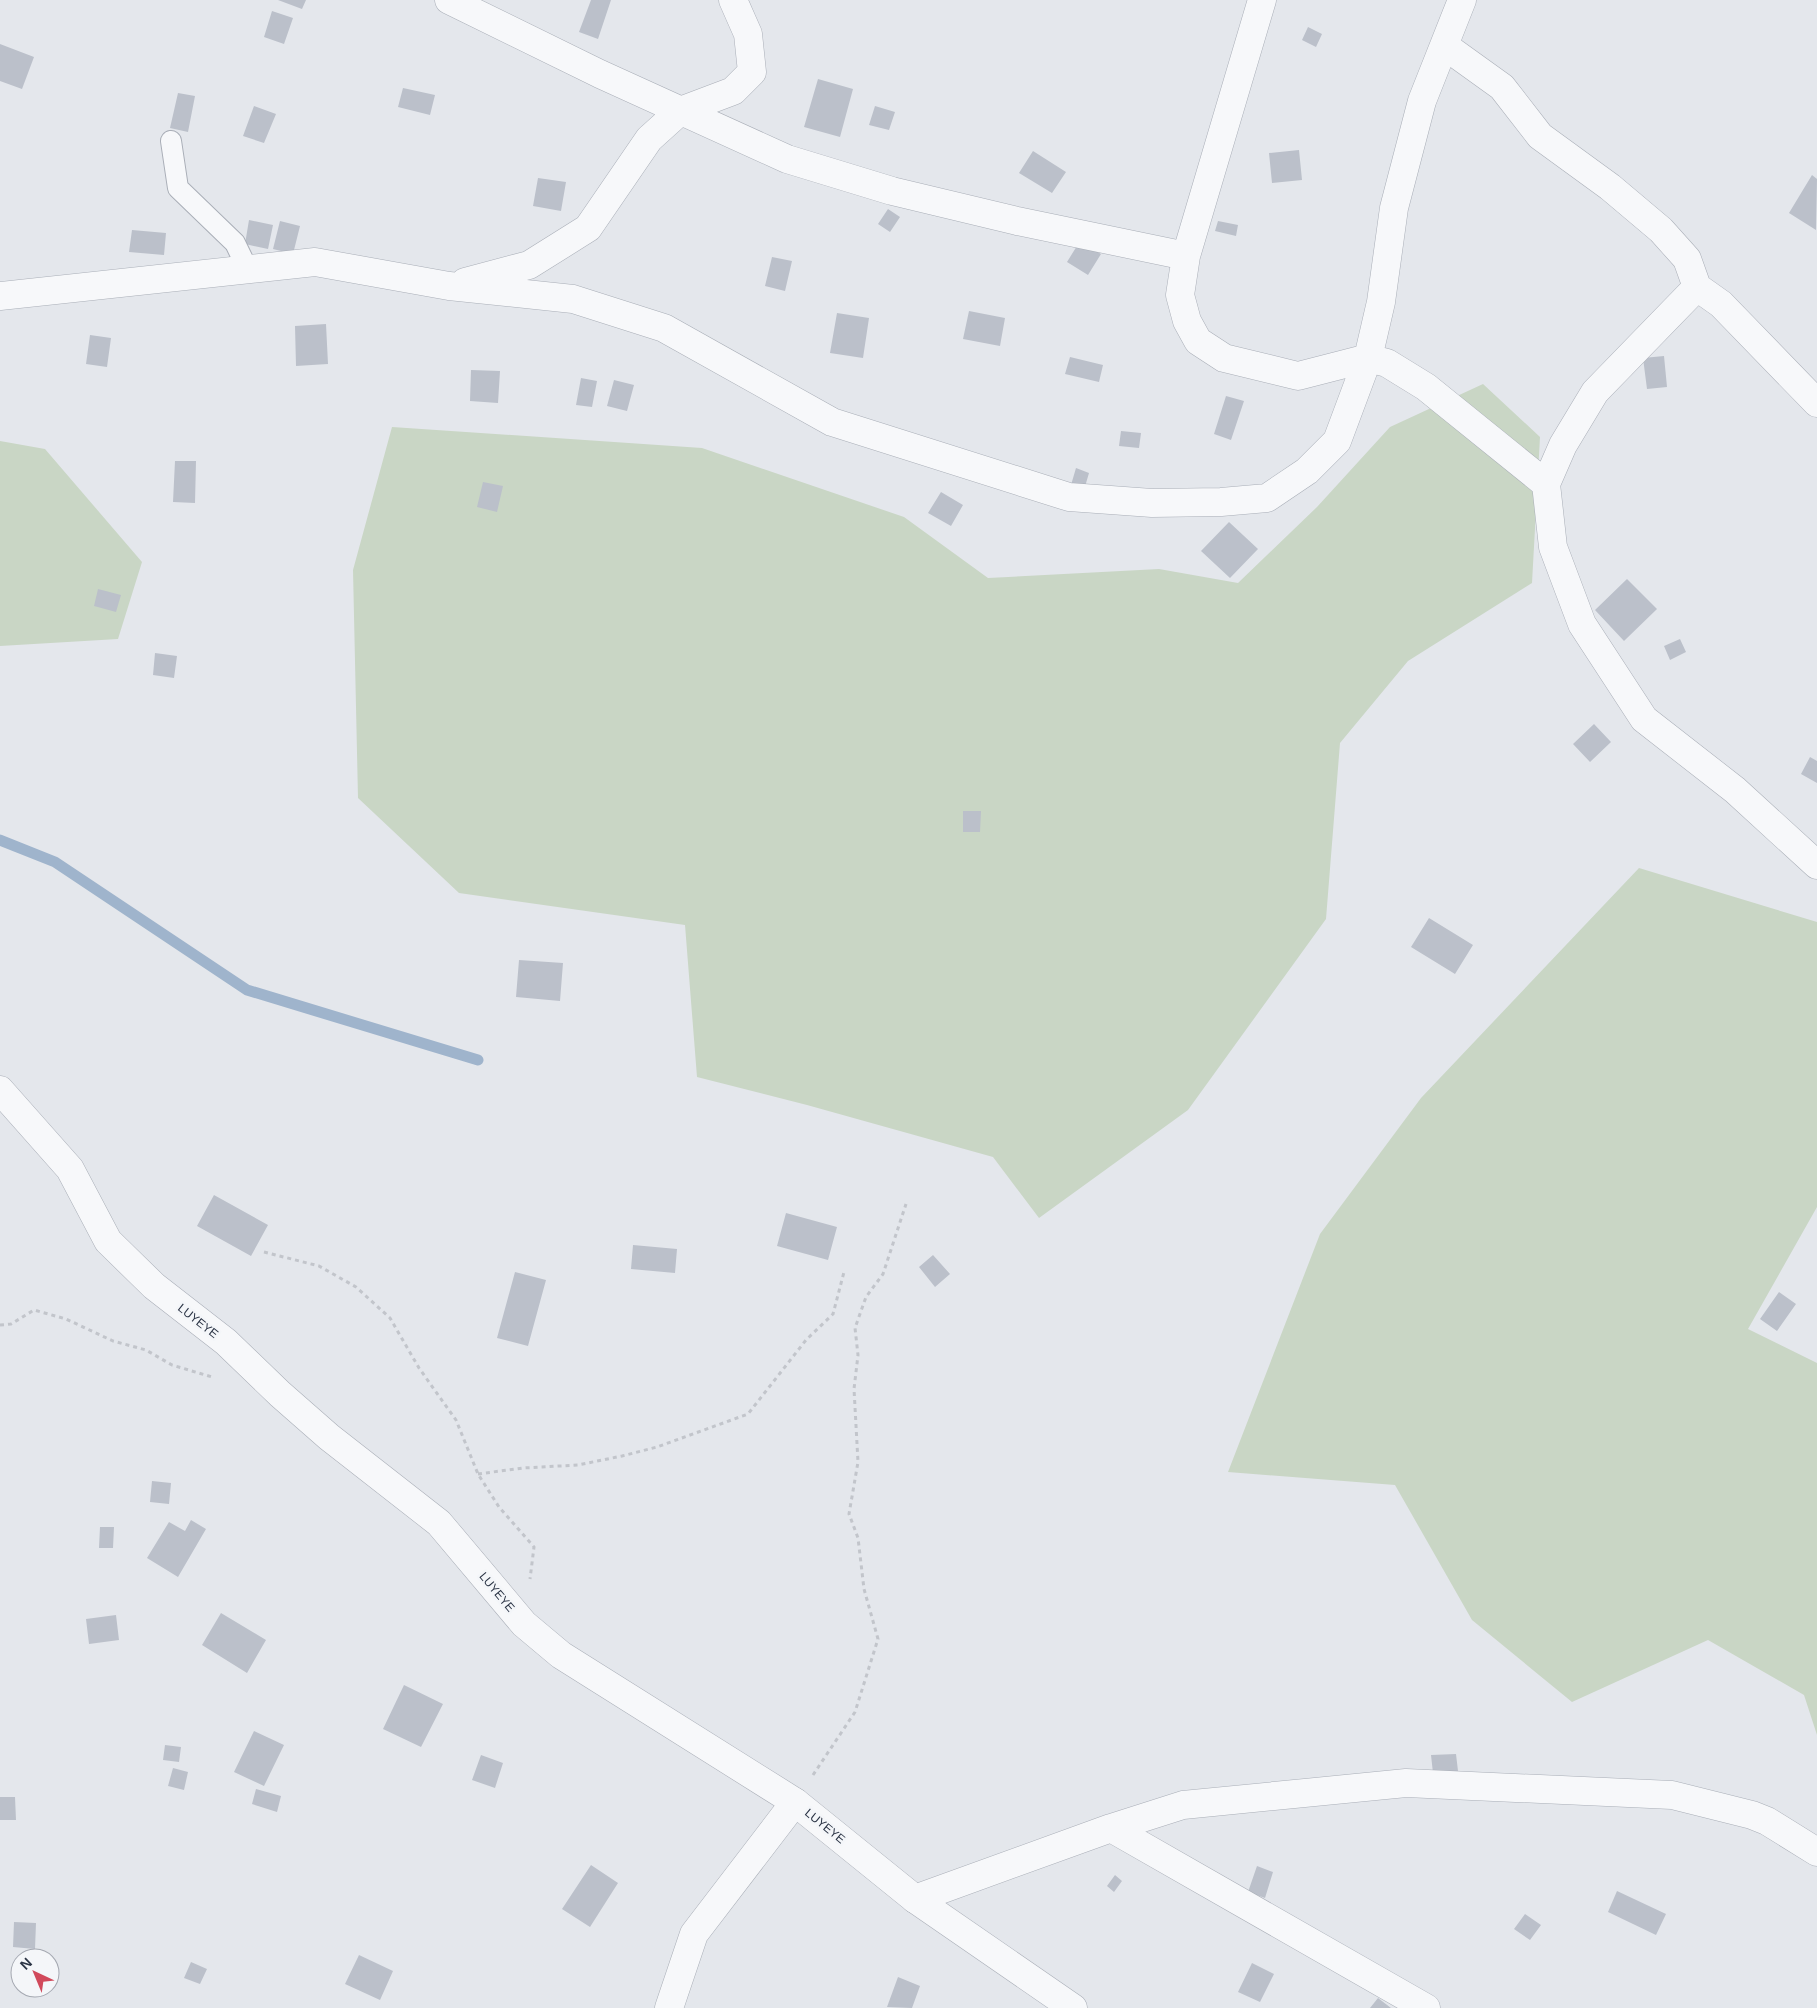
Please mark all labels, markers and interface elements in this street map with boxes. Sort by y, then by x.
street label: LUYEYE [175,1301,221,1341]
street label: LUYEYE [476,1569,518,1615]
street label: LUYEYE [802,1806,848,1846]
north arrow [10,1948,60,1998]
text: N [17,1954,35,1973]

